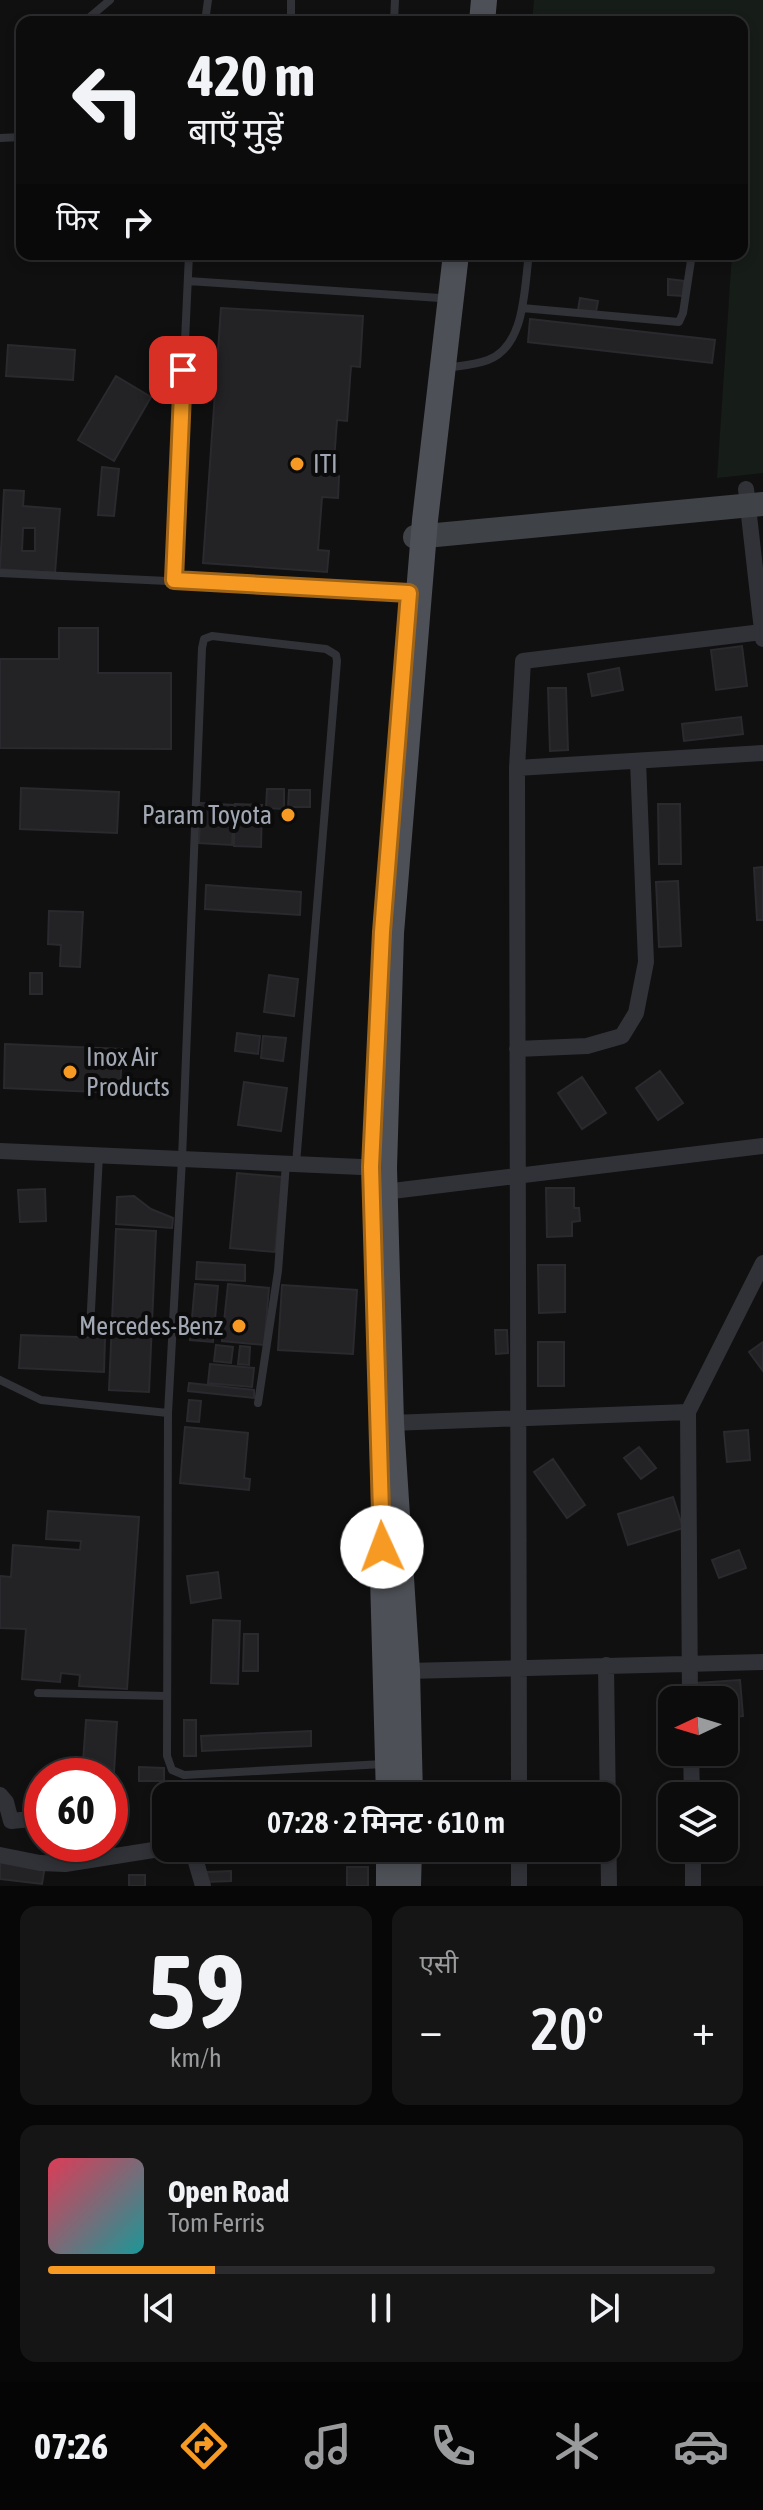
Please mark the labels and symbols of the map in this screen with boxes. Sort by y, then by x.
pin [149,336,217,404]
place label: ITI [313,449,338,479]
marker: ITI [288,455,306,473]
place label: Param Toyota [142,800,272,830]
marker: Param Toyota [279,806,297,824]
place label: Inox Air Products [86,1042,170,1102]
marker: Inox Air Products [61,1063,79,1081]
place label: Mercedes-Benz [79,1311,223,1341]
marker: Mercedes-Benz [230,1317,248,1335]
position arrow [340,1505,424,1589]
north arrow [658,1686,738,1766]
speed limit sign: 60 [24,1758,128,1862]

